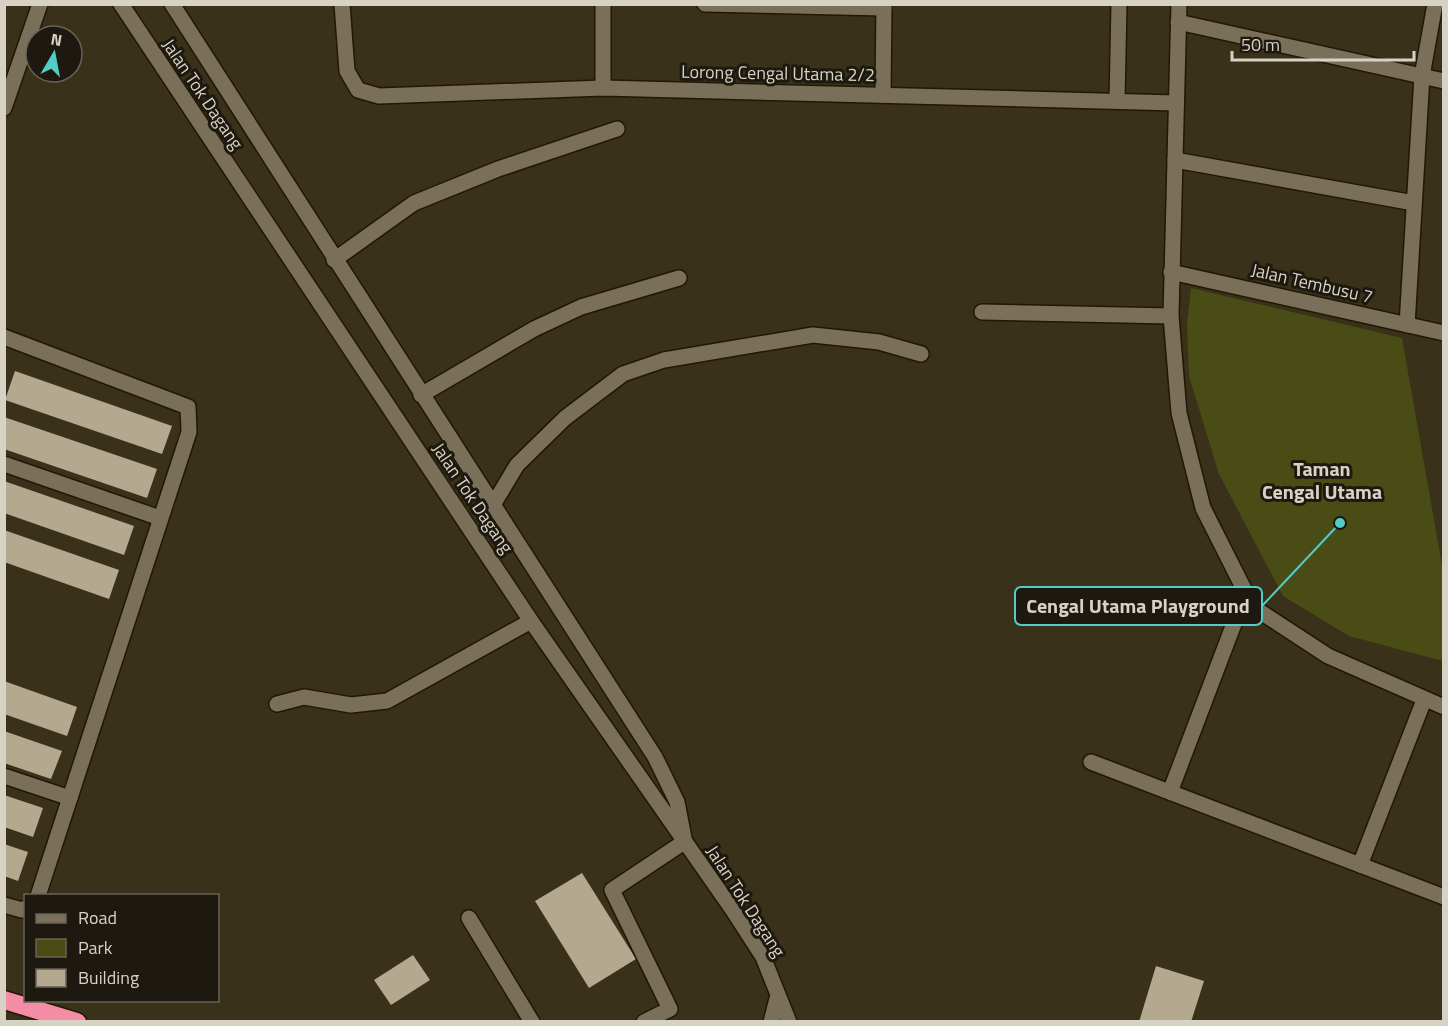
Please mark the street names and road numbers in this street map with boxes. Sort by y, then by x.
street label: Jalan Tok Dagang [156,33,250,155]
street label: Lorong Cengal Utama 2/2 [681,58,875,88]
street label: Jalan Tembusu 7 [1249,256,1375,310]
street label: Jalan Tok Dagang [426,437,520,559]
street label: Jalan Tok Dagang [700,840,792,962]

